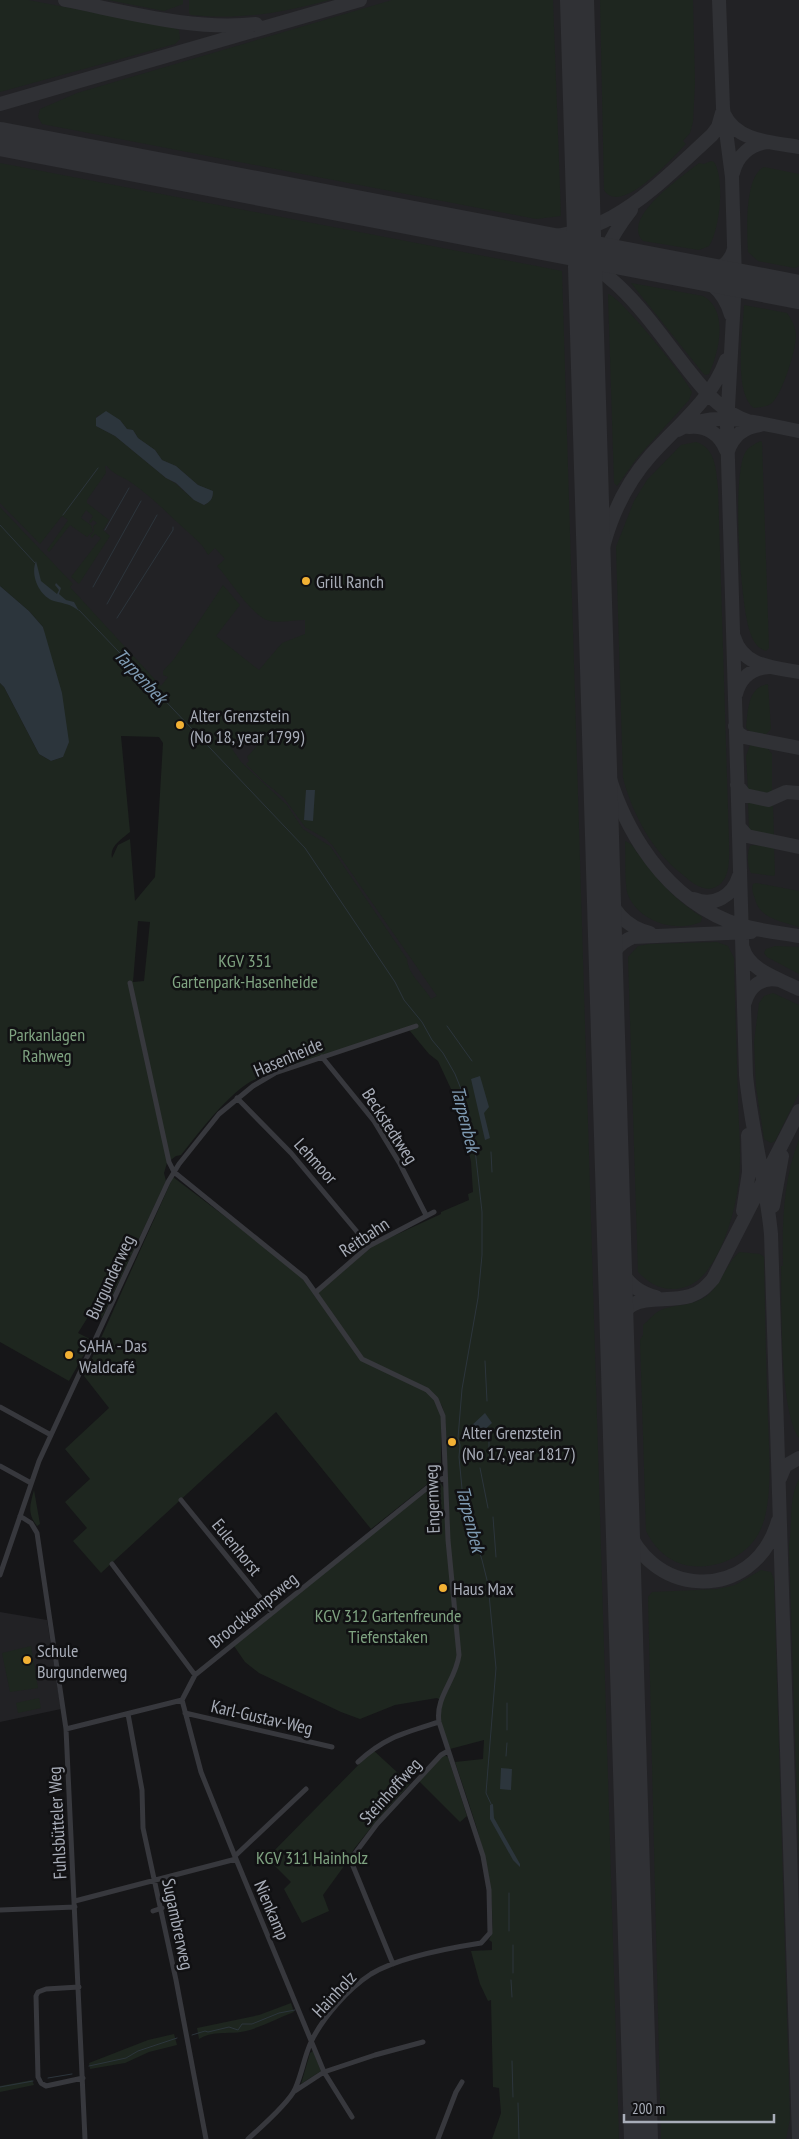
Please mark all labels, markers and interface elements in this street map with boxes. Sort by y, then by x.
place label: Grill Ranch [316,570,384,593]
marker: Grill Ranch [300,575,312,587]
water label: Tarpenbek [109,643,175,711]
place label: Alter Grenzstein (No 18, year 1799) [190,704,305,748]
marker: Alter Grenzstein (No 18, year 1799) [174,719,186,731]
park label: KGV 351 Gartenpark-Hasenheide [172,949,318,993]
park label: Parkanlagen Rahweg [9,1023,85,1067]
street label: Hasenheide [250,1032,326,1082]
water label: Tarpenbek [446,1083,486,1157]
street label: Beckstedtweg [357,1084,423,1168]
street label: Lehmoor [289,1133,343,1189]
street label: Reitbahn [335,1212,393,1262]
street label: Burgunderweg [80,1231,140,1323]
place label: SAHA - Das Waldcafé [79,1334,147,1378]
marker: SAHA - Das Waldcafé [63,1349,75,1361]
place label: Alter Grenzstein (No 17, year 1817) [462,1421,575,1465]
marker: Alter Grenzstein (No 17, year 1817) [446,1436,458,1448]
street label: Engernweg [419,1464,445,1534]
water label: Tarpenbek [451,1483,491,1557]
street label: Eulenhorst [207,1514,267,1580]
street label: Broockkampsweg [204,1567,302,1653]
place label: Haus Max [453,1577,514,1600]
marker: Haus Max [437,1582,449,1594]
park label: KGV 312 Gartenfreunde Tiefenstaken [315,1604,461,1648]
place label: Schule Burgunderweg [37,1639,127,1683]
marker: Schule Burgunderweg [21,1654,33,1666]
street label: Karl-Gustav-Weg [209,1694,315,1740]
street label: Steinhoffweg [354,1753,426,1829]
street label: Fuhlsbütteler Weg [43,1766,71,1880]
park label: KGV 311 Hainholz [256,1846,368,1869]
street label: Sugambrerweg [157,1876,199,1972]
street label: Nienkamp [249,1877,295,1943]
street label: Hainholz [307,1966,361,2022]
scale bar [624,2092,774,2124]
text: 200 m [632,2099,665,2118]

